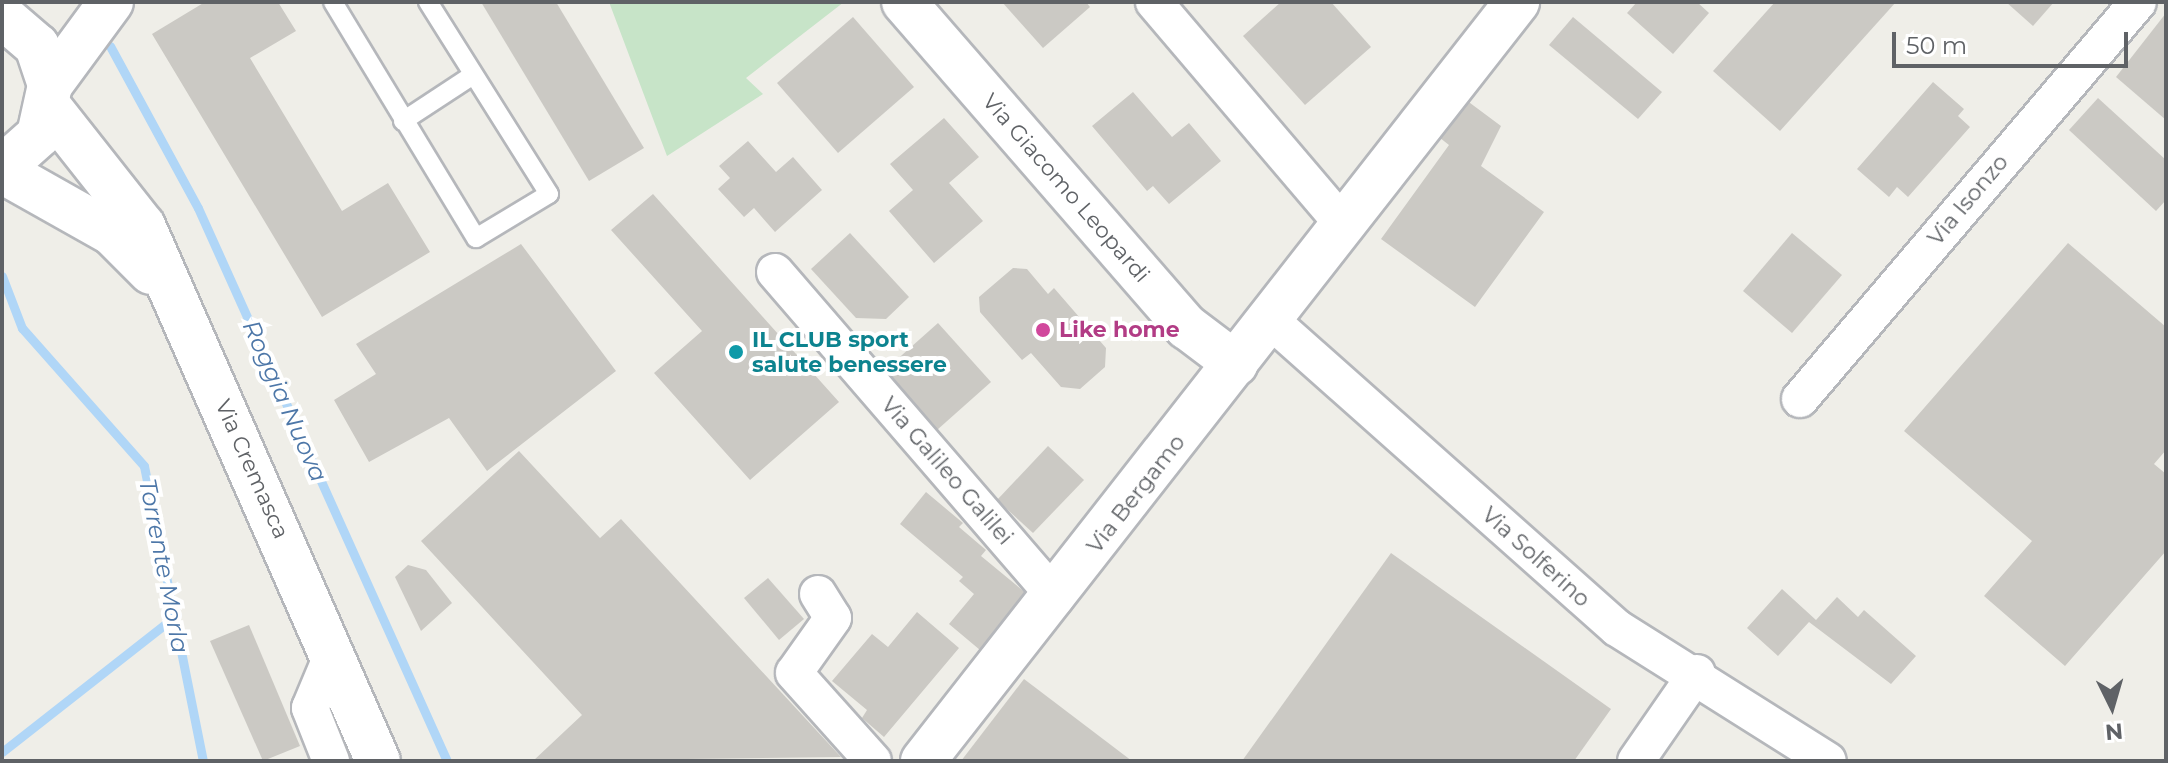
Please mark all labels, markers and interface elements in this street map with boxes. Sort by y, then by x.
scale bar [1896,16,2132,66]
text: 50 m [1906,31,1967,60]
street label: Via Giacomo Leopardi [977,88,1155,288]
street label: Via Isonzo [1922,149,2014,251]
water label: Roggia Nuova [237,316,333,486]
place label: Like home [1059,317,1180,343]
marker: Like home [1034,321,1052,339]
place label: IL CLUB sport salute benessere [752,326,947,378]
marker: IL CLUB sport salute benessere [727,343,745,361]
street label: Via Galileo Galilei [876,392,1018,550]
street label: Via Cremasca [210,395,294,543]
street label: Via Bergamo [1082,429,1190,559]
water label: Torrente Morla [133,476,195,656]
street label: Via Solferino [1476,501,1596,613]
north arrow [2072,667,2152,747]
text: N [2104,717,2124,746]

